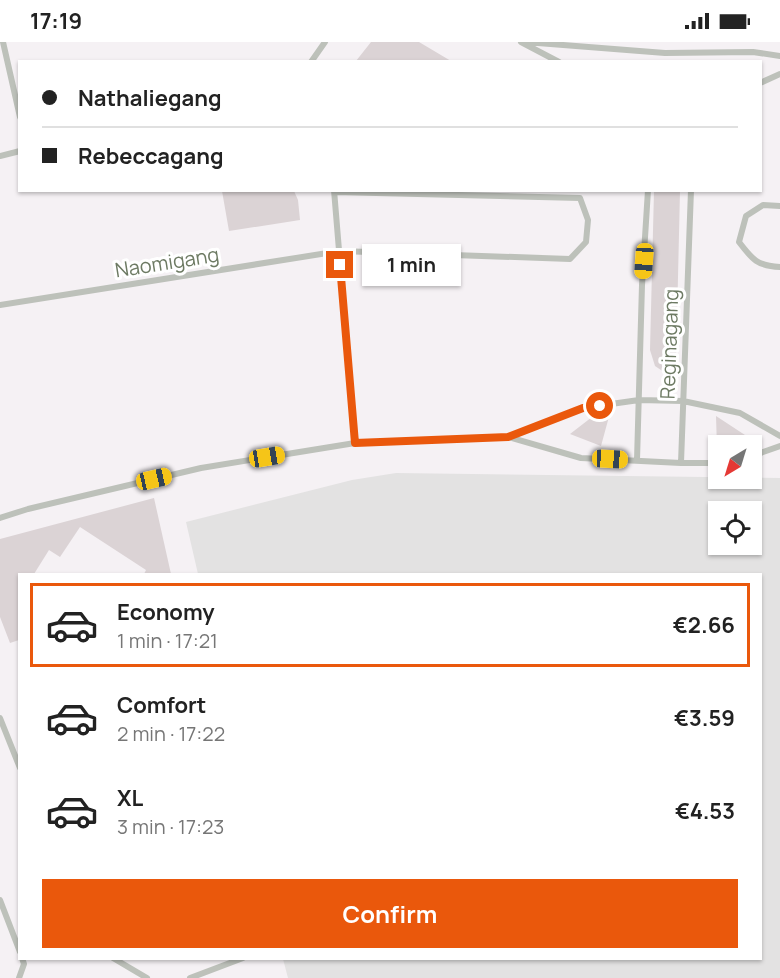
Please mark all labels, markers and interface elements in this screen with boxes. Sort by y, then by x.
text: 17:19 [30,6,82,36]
text: Nathaliegang [78,83,222,113]
text: Rebeccagang [78,141,224,171]
street label: Naomigang [113,240,221,284]
car [634,242,654,280]
callout: 1 min [361,244,460,286]
route end [326,251,353,278]
text: 1 min [387,251,436,278]
street label: Reginagang [654,288,684,400]
route start [586,392,613,419]
north arrow [708,435,762,489]
map controls [708,435,762,555]
car [248,445,286,469]
car [592,449,628,469]
car [134,466,174,492]
button: locate [708,501,762,555]
text: Economy [117,597,215,627]
icon: car [45,598,99,652]
text: €2.66 [673,610,735,640]
text: 1 min · 17:21 [117,627,218,654]
text: Comfort [117,690,206,720]
icon: car [45,691,99,745]
text: €3.59 [674,703,735,733]
text: 2 min · 17:22 [117,720,225,747]
text: XL [117,783,143,813]
icon: car [45,784,99,838]
text: €4.53 [675,796,735,826]
text: 3 min · 17:23 [117,813,224,840]
button: Confirm [42,879,738,948]

